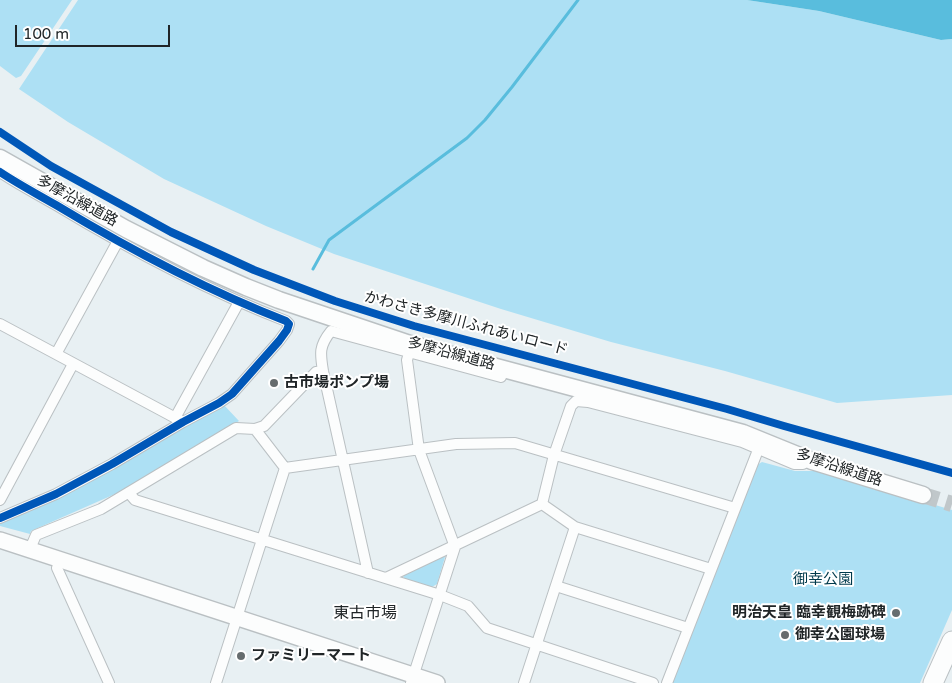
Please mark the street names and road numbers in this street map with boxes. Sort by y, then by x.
street label: 多摩沿線道路 [33,171,121,231]
street label: かわさき多摩川ふれあいロード [362,288,570,360]
street label: 多摩沿線道路 [405,334,497,374]
street label: 多摩沿線道路 [793,446,885,490]

